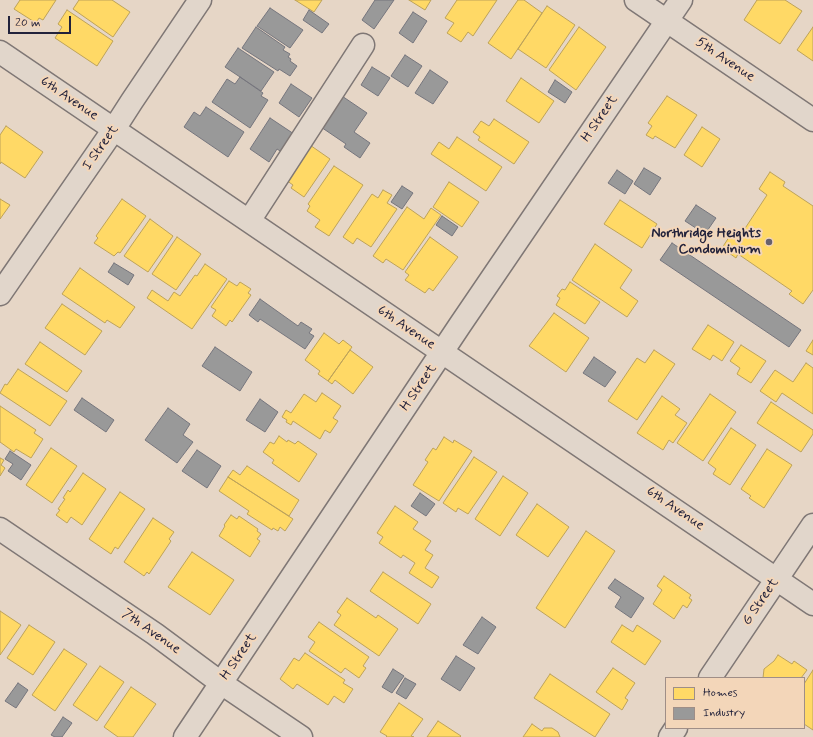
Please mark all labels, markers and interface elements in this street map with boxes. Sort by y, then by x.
scale bar [10,8,73,34]
text: 20 m [15,15,41,31]
street label: 5th Avenue [692,34,758,86]
street label: 6th Avenue [37,73,101,125]
street label: H Street [578,92,622,146]
street label: I Street [79,122,123,174]
place label: Northridge Heights Condominium [651,226,761,258]
marker: Northridge Heights Condominium [764,237,774,247]
street label: 6th Avenue [374,302,438,354]
street label: H Street [397,361,441,415]
street label: 6th Avenue [643,483,707,535]
street label: G Street [739,575,783,629]
street label: 7th Avenue [118,606,184,658]
street label: H Street [217,630,261,684]
legend [665,677,805,729]
text: Homes [703,685,738,701]
text: Industry [703,705,745,721]

